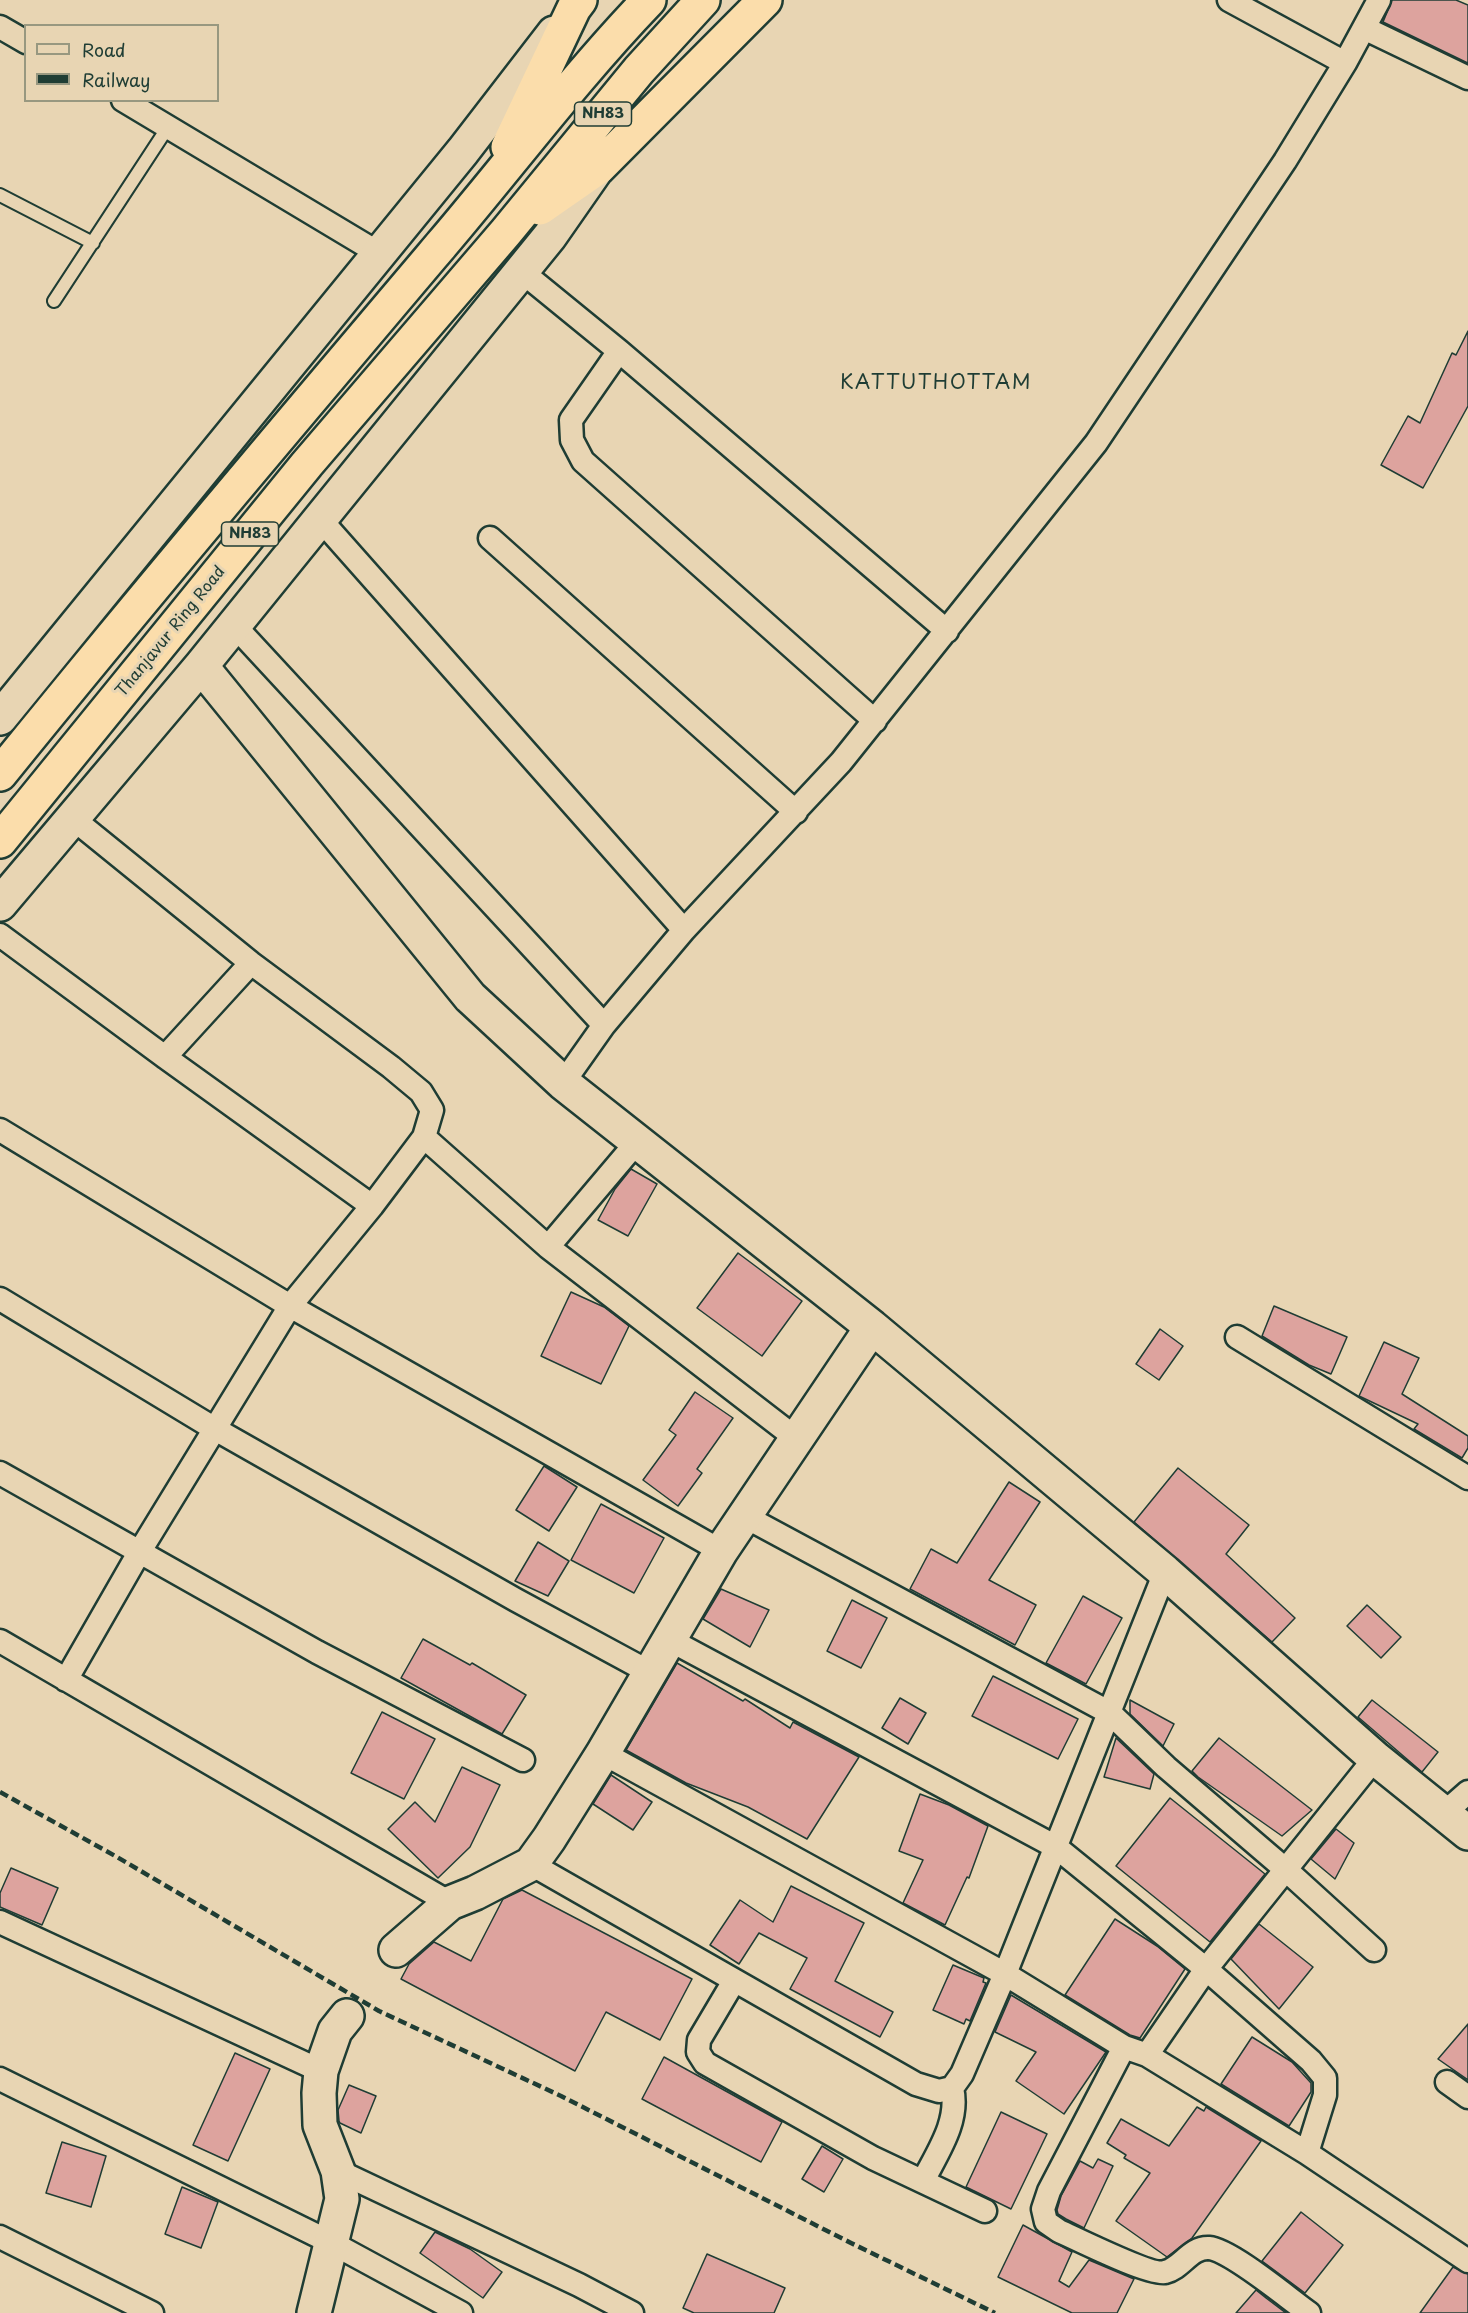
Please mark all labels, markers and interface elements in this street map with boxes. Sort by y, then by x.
legend [24,24,219,102]
text: Road [82,36,126,63]
text: Railway [82,66,150,93]
road number: NH83 [574,102,632,126]
district label: KATTUTHOTTAM [842,371,1030,395]
road number: NH83 [222,522,278,546]
street label: Thanjavur Ring Road [112,563,230,701]

